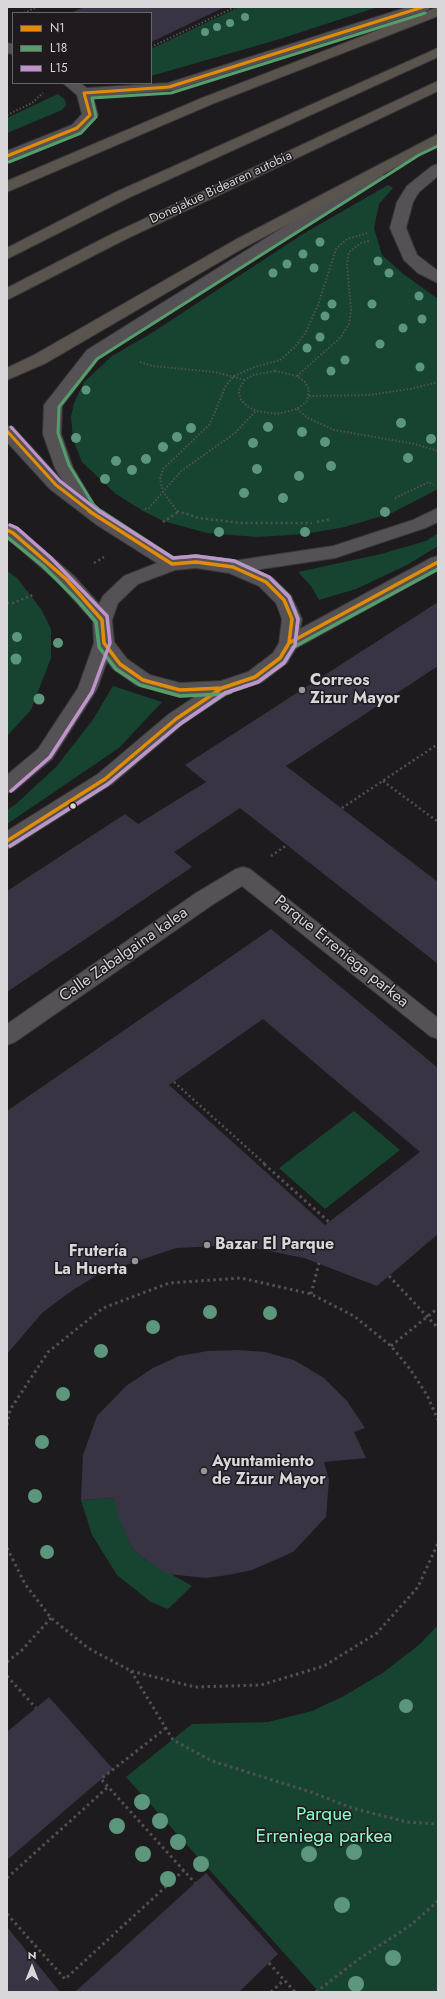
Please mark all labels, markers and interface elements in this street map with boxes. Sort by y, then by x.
legend [12,12,152,84]
text: N1 [50,19,65,37]
text: L18 [50,39,67,57]
text: L15 [50,59,68,77]
street label: Donejakue Bidearen autobia [147,148,295,228]
place label: Correos Zizur Mayor [310,671,400,709]
marker: Correos Zizur Mayor [297,685,307,695]
unlabelled marker [68,801,78,811]
street label: Parque Erreniega parkea [270,892,412,1012]
street label: Calle Zabalgaina kalea [56,903,192,1007]
place label: Bazar El Parque [215,1235,334,1255]
marker: Bazar El Parque [202,1240,212,1250]
place label: Frutería La Huerta [54,1242,127,1280]
marker: Frutería La Huerta [130,1256,140,1266]
place label: Ayuntamiento de Zizur Mayor [212,1452,326,1490]
marker: Ayuntamiento de Zizur Mayor [199,1466,209,1476]
park label: Parque Erreniega parkea [256,1804,392,1848]
north arrow [12,1947,52,1987]
text: N [28,1947,36,1963]

